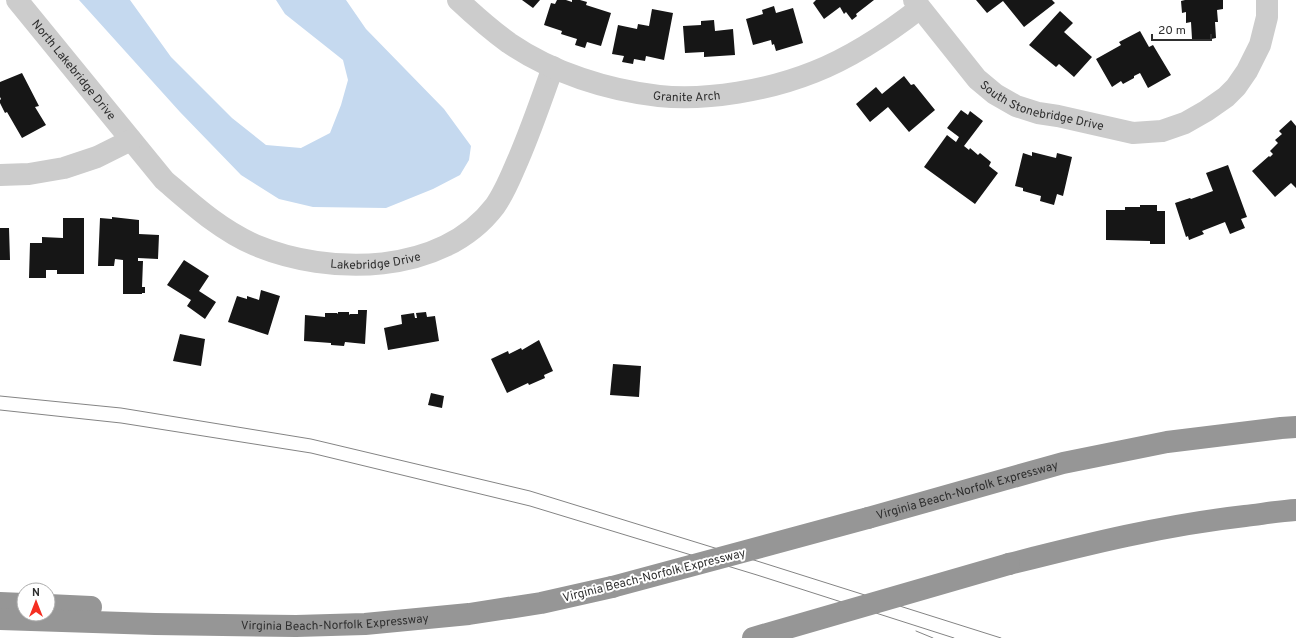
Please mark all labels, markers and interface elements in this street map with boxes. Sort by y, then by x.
scale bar [1152,16,1211,42]
street label: North Lakebridge Drive [27,17,119,124]
text: 20 m [1158,23,1186,39]
street label: South Stonebridge Drive [976,78,1105,135]
street label: Granite Arch [652,88,721,106]
street label: Lakebridge Drive [329,249,423,274]
street label: Virginia Beach-Norfolk Expressway [875,458,1060,524]
street label: Virginia Beach-Norfolk Expressway [561,545,747,606]
north arrow [16,582,56,622]
text: N [32,586,40,600]
street label: Virginia Beach-Norfolk Expressway [241,611,430,635]

